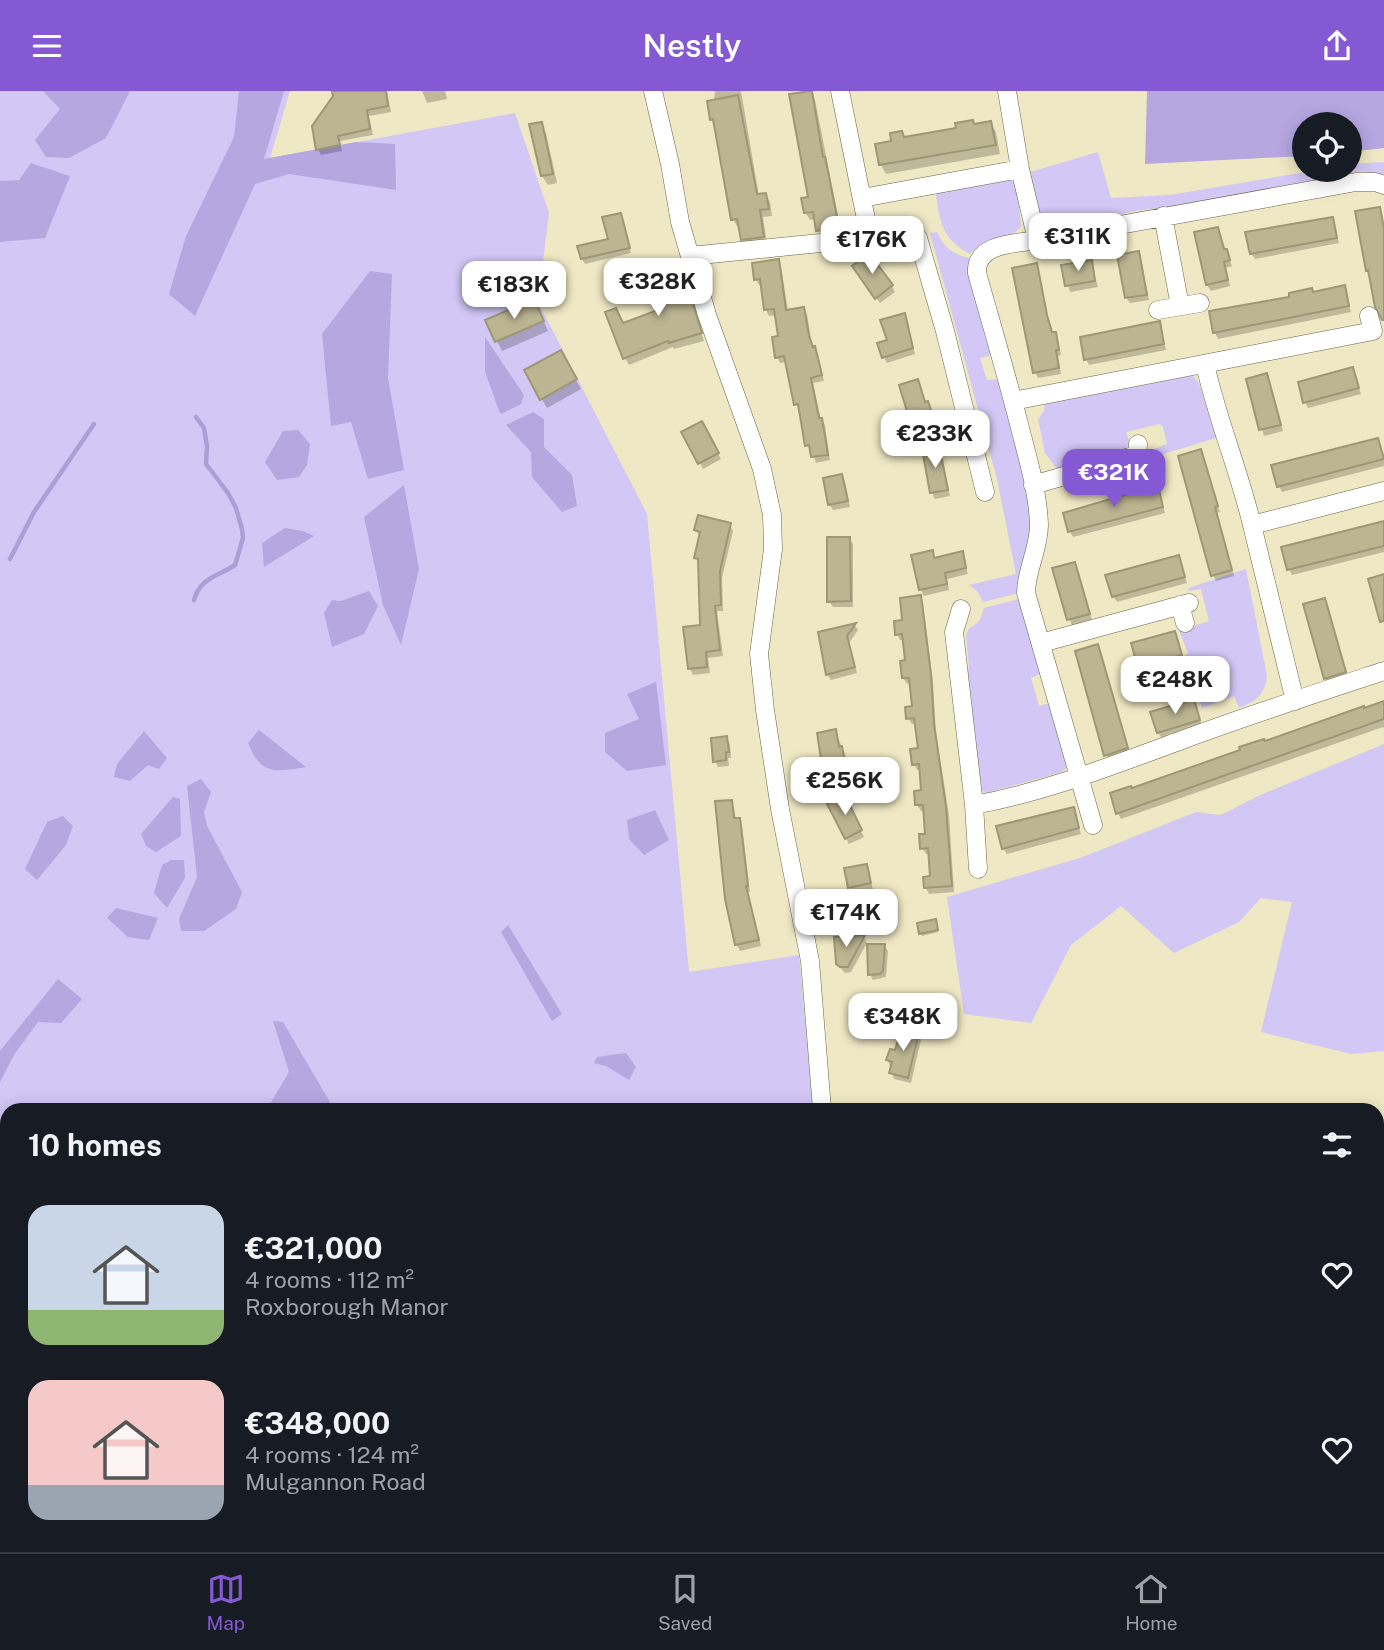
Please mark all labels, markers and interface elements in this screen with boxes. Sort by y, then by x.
icon: menu [28,27,66,65]
text: Nestly [643,27,741,64]
icon: share [1318,27,1356,65]
map controls [1292,112,1362,182]
button: locate [1292,112,1362,182]
pin: €311K [1029,213,1127,273]
pin: €176K [823,216,921,276]
text: €311K [1045,222,1111,249]
text: €176K [837,225,907,252]
pin: €328K [609,259,707,318]
pin: €183K [465,261,563,321]
text: €328K [620,267,696,294]
text: €183K [478,270,550,297]
pin: €233K [886,411,984,470]
text: €233K [897,419,973,446]
pin: €321K [1065,449,1163,509]
text: €321K [1078,458,1150,485]
pin: €248K [1126,657,1224,716]
text: €248K [1137,665,1213,692]
pin: €256K [796,757,894,817]
text: €256K [807,766,883,793]
pin: €174K [797,889,895,949]
text: €174K [811,898,881,925]
pin: €348K [854,993,952,1053]
text: €348K [864,1002,942,1029]
icon: filters [1318,1126,1356,1164]
text: 10 homes [28,1127,162,1163]
text: €321,000 [245,1230,383,1266]
icon: home [84,1233,168,1317]
icon: heart [1318,1256,1356,1294]
text: 4 rooms · 112 m² [245,1266,414,1293]
text: Roxborough Manor [245,1293,449,1320]
text: €348,000 [245,1405,390,1441]
icon: home [84,1408,168,1492]
icon: heart [1318,1431,1356,1469]
text: 4 rooms · 124 m² [245,1441,419,1468]
text: Mulgannon Road [245,1468,426,1495]
tab: Map [206,1570,245,1634]
tab: Saved [658,1570,712,1634]
tab: Home [1125,1570,1178,1634]

